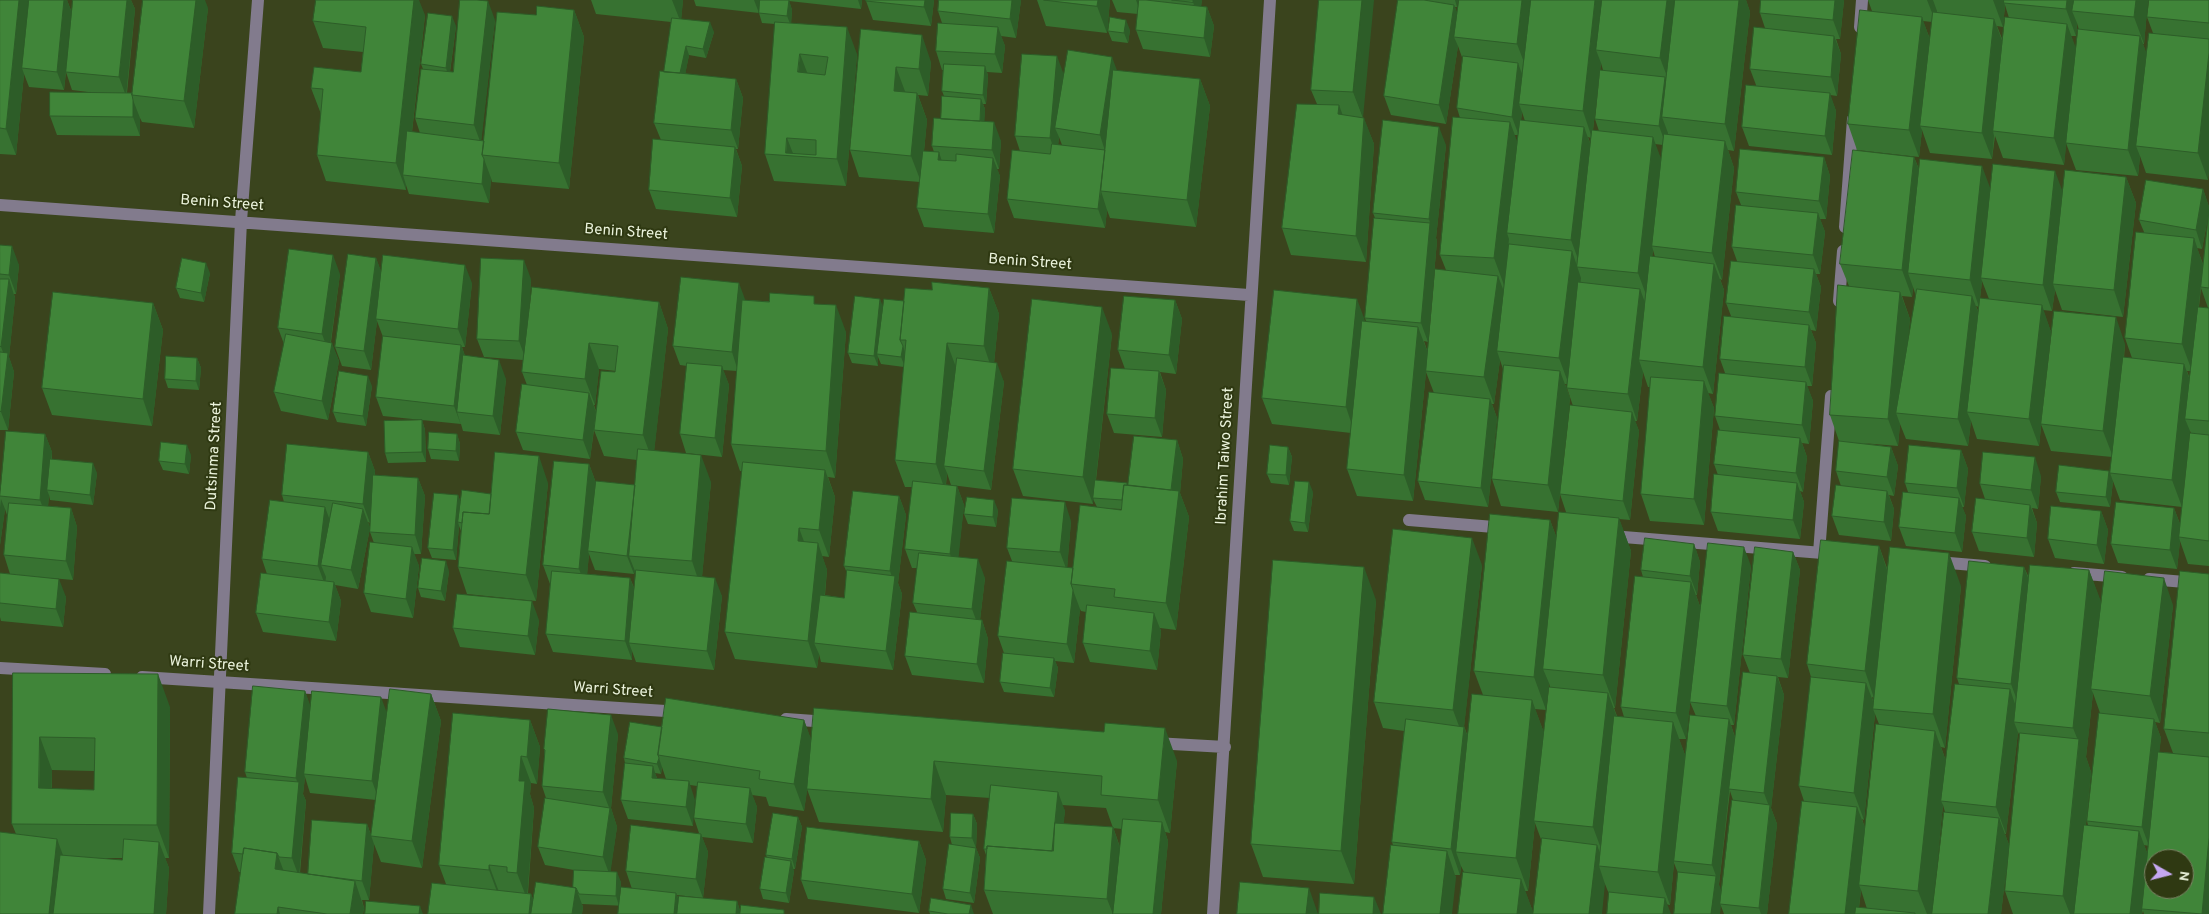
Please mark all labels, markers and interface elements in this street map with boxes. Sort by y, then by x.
street label: Benin Street [180,192,264,216]
street label: Benin Street [584,221,668,245]
street label: Benin Street [988,251,1072,275]
street label: Ibrahim Taiwo Street [1213,387,1239,525]
street label: Dutsinma Street [203,401,227,511]
street label: Warri Street [168,653,250,677]
street label: Warri Street [572,679,654,703]
north arrow [2144,849,2194,899]
text: N [2174,870,2192,882]

